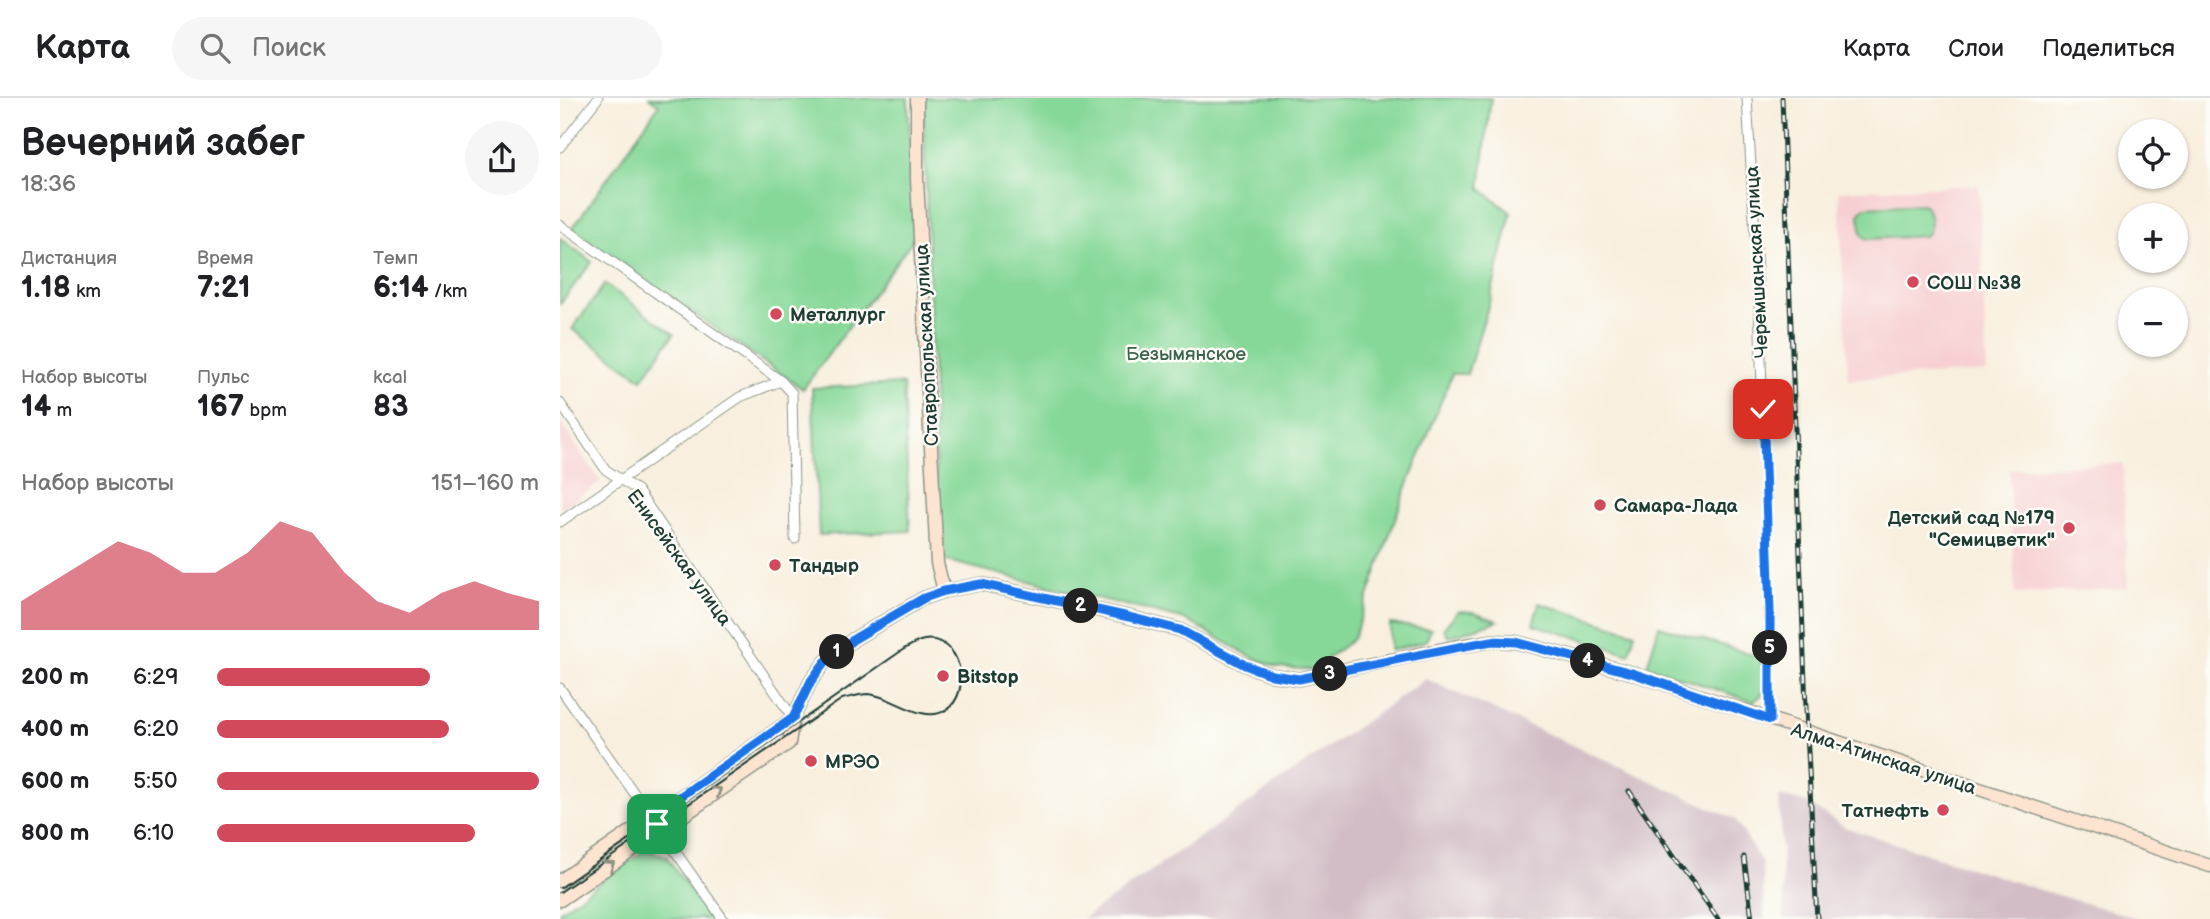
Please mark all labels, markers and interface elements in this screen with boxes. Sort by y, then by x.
search box [172,17,662,80]
text: Карта [35,28,130,68]
icon: search [196,29,234,67]
text: Поиск [252,33,326,64]
text: Карта [1843,34,1910,63]
text: Слои [1948,34,2004,63]
text: Поделиться [2042,34,2175,63]
map controls [2118,119,2188,357]
button: locate [2118,119,2188,189]
text: Вечерний забег [21,121,305,166]
button: share [465,121,539,195]
street label: Черемшанская улица [1741,165,1774,359]
text: 18:36 [21,170,76,198]
button: + [2118,203,2188,273]
street label: Ставропольская улица [911,243,944,447]
text: Дистанция [21,247,117,270]
text: Время [197,247,253,270]
text: Темп [373,247,418,270]
text: 1.18 [21,270,71,306]
text: 7:21 [197,270,251,306]
text: 6:14 [373,270,429,306]
place label: СОШ №38 [1927,272,2022,295]
marker: СОШ №38 [1905,274,1921,290]
text: km [71,280,101,303]
text: /km [429,280,467,303]
button: − [2118,287,2188,357]
place label: Металлург [790,304,886,327]
marker: Металлург [768,306,784,322]
park label: Безымянское [1126,343,1246,366]
text: Набор высоты [21,366,147,389]
text: Пульс [197,366,250,389]
text: kcal [373,366,407,389]
pin [1733,379,1793,439]
text: 14 [21,389,51,425]
text: 167 [197,389,244,425]
text: 83 [373,389,409,425]
icon: check [1744,390,1782,428]
text: m [51,399,72,422]
text: bpm [244,399,287,422]
text: Набор высоты [21,469,174,497]
text: 151–160 m [431,469,539,497]
street label: Енисейская улица [622,485,736,631]
place label: Самара-Лада [1614,495,1738,518]
marker: Самара-Лада [1592,497,1608,513]
place label: Детский сад №179 "Семицветик" [1888,507,2055,552]
marker: Детский сад №179 "Семицветик" [2061,520,2077,536]
place label: Тандыр [789,555,860,578]
marker: Тандыр [767,557,783,573]
pin: 2 [1064,588,1098,624]
text: 2 [1075,594,1086,617]
pin: 5 [1752,630,1788,666]
pin: 1 [820,634,854,670]
text: 5 [1764,636,1775,659]
text: 1 [833,640,841,663]
pin: 4 [1570,644,1606,678]
text: 4 [1582,649,1593,672]
pin: 3 [1312,656,1348,692]
text: 3 [1324,662,1335,685]
text: 200 m [21,663,89,691]
text: 6:29 [133,663,179,691]
place label: Bitstop [957,666,1019,689]
marker: Bitstop [935,668,951,684]
text: 400 m [21,715,89,743]
text: 6:20 [133,715,179,743]
street label: Алма-Атинская улица [1787,718,1979,800]
place label: МРЭО [825,751,880,774]
marker: МРЭО [803,753,819,769]
text: 600 m [21,767,89,795]
text: 5:50 [133,767,178,795]
one-way arrow [709,787,722,800]
pin [627,794,687,854]
place label: Татнефть [1842,800,1929,823]
marker: Татнефть [1935,802,1951,818]
icon: arrive [638,805,676,843]
text: 800 m [21,819,89,847]
text: 6:10 [133,819,174,847]
one-way arrow [602,861,615,873]

